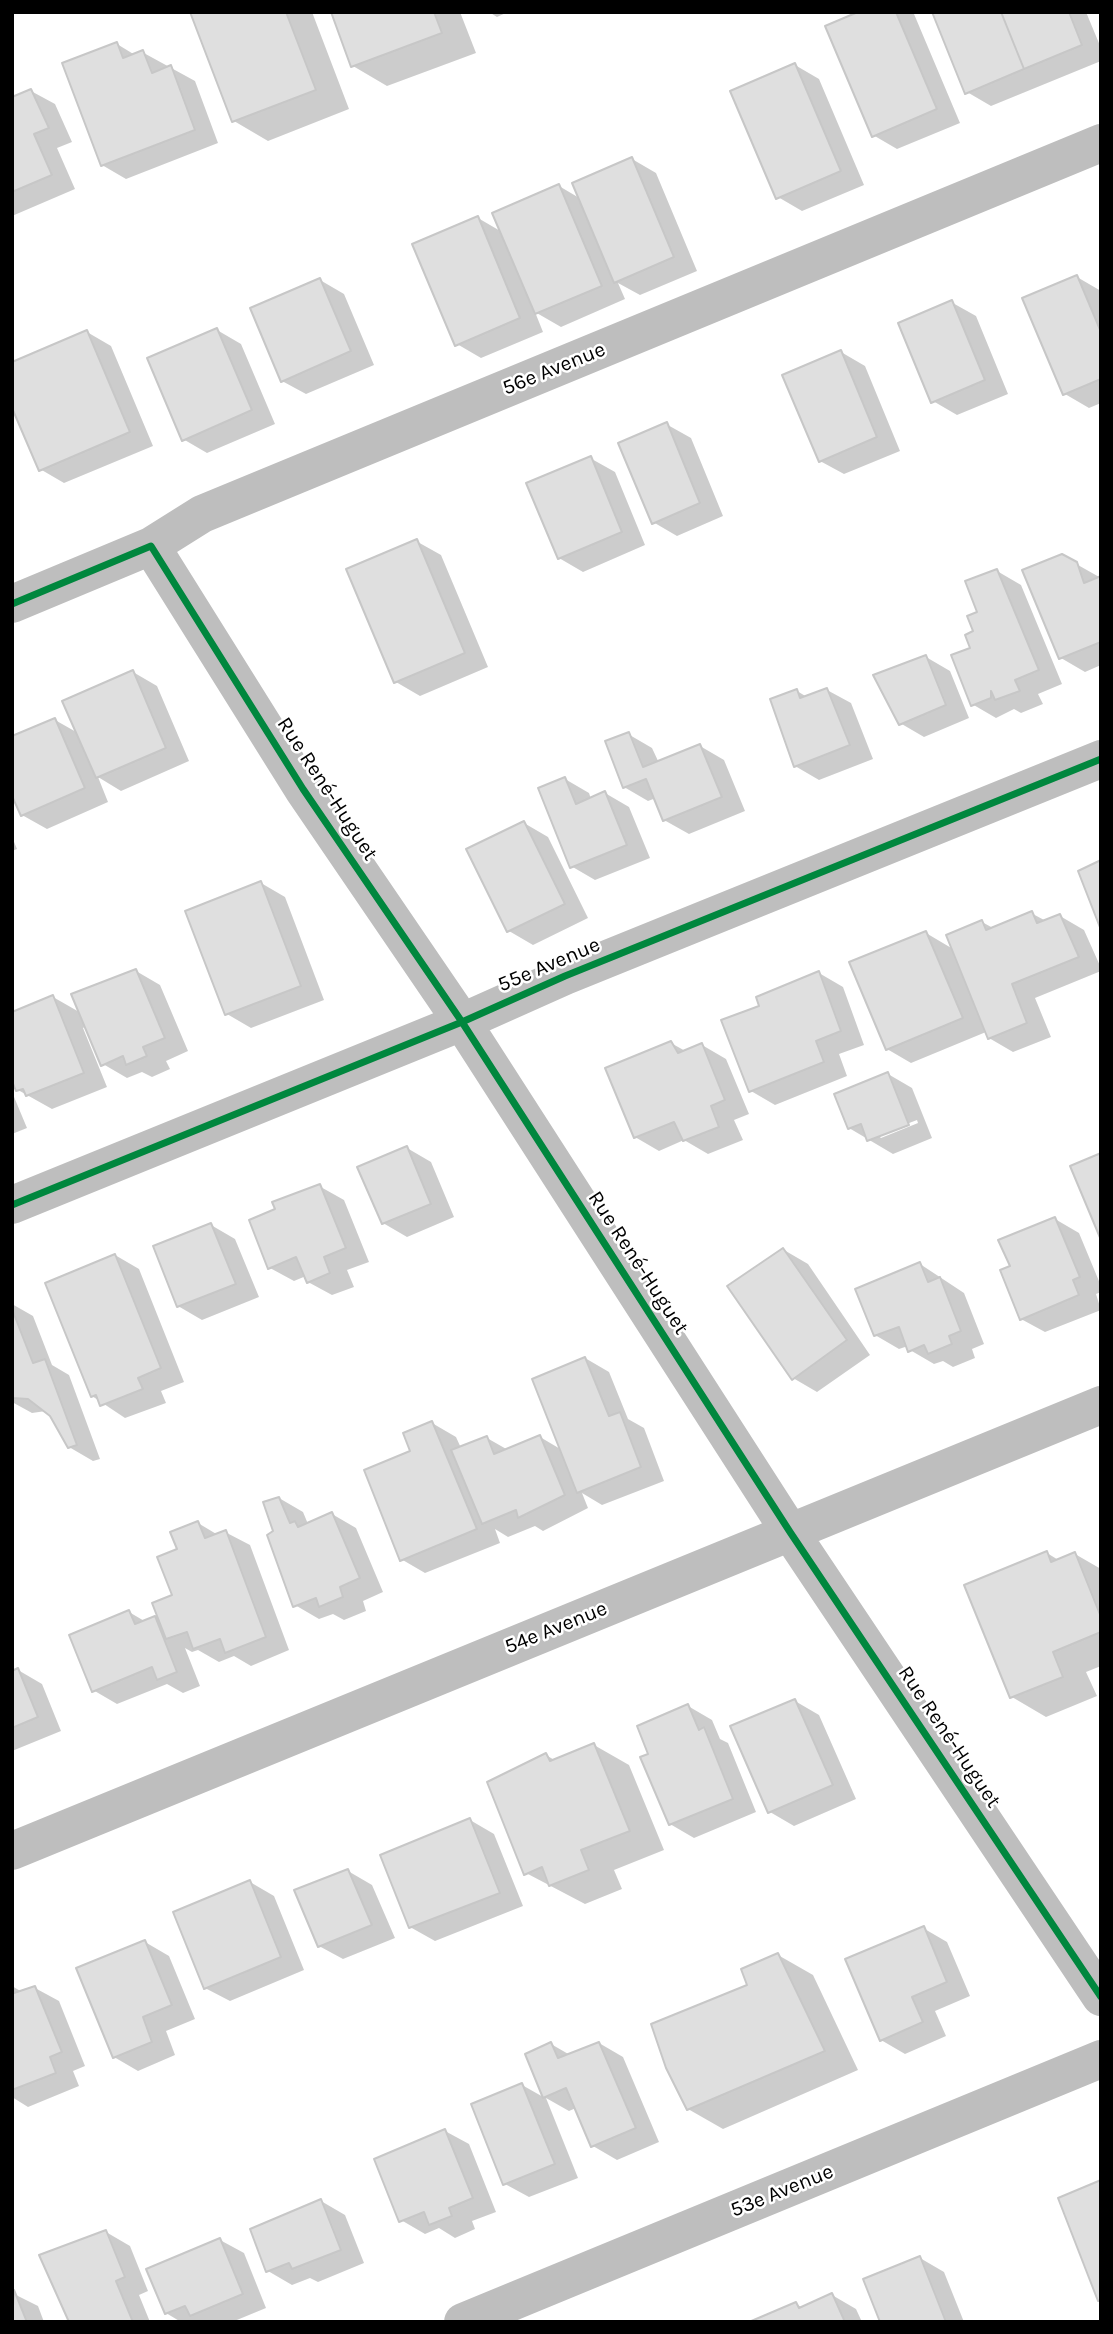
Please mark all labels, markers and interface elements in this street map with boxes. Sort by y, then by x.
street label: 56e Avenue [499,337,609,401]
street label: Rue René-Huguet [271,713,383,865]
street label: 55e Avenue [494,932,604,998]
street label: Rue René-Huguet [582,1187,694,1339]
street label: 54e Avenue [501,1596,611,1660]
street label: Rue René-Huguet [892,1661,1006,1813]
street label: 53e Avenue [727,2159,837,2223]

